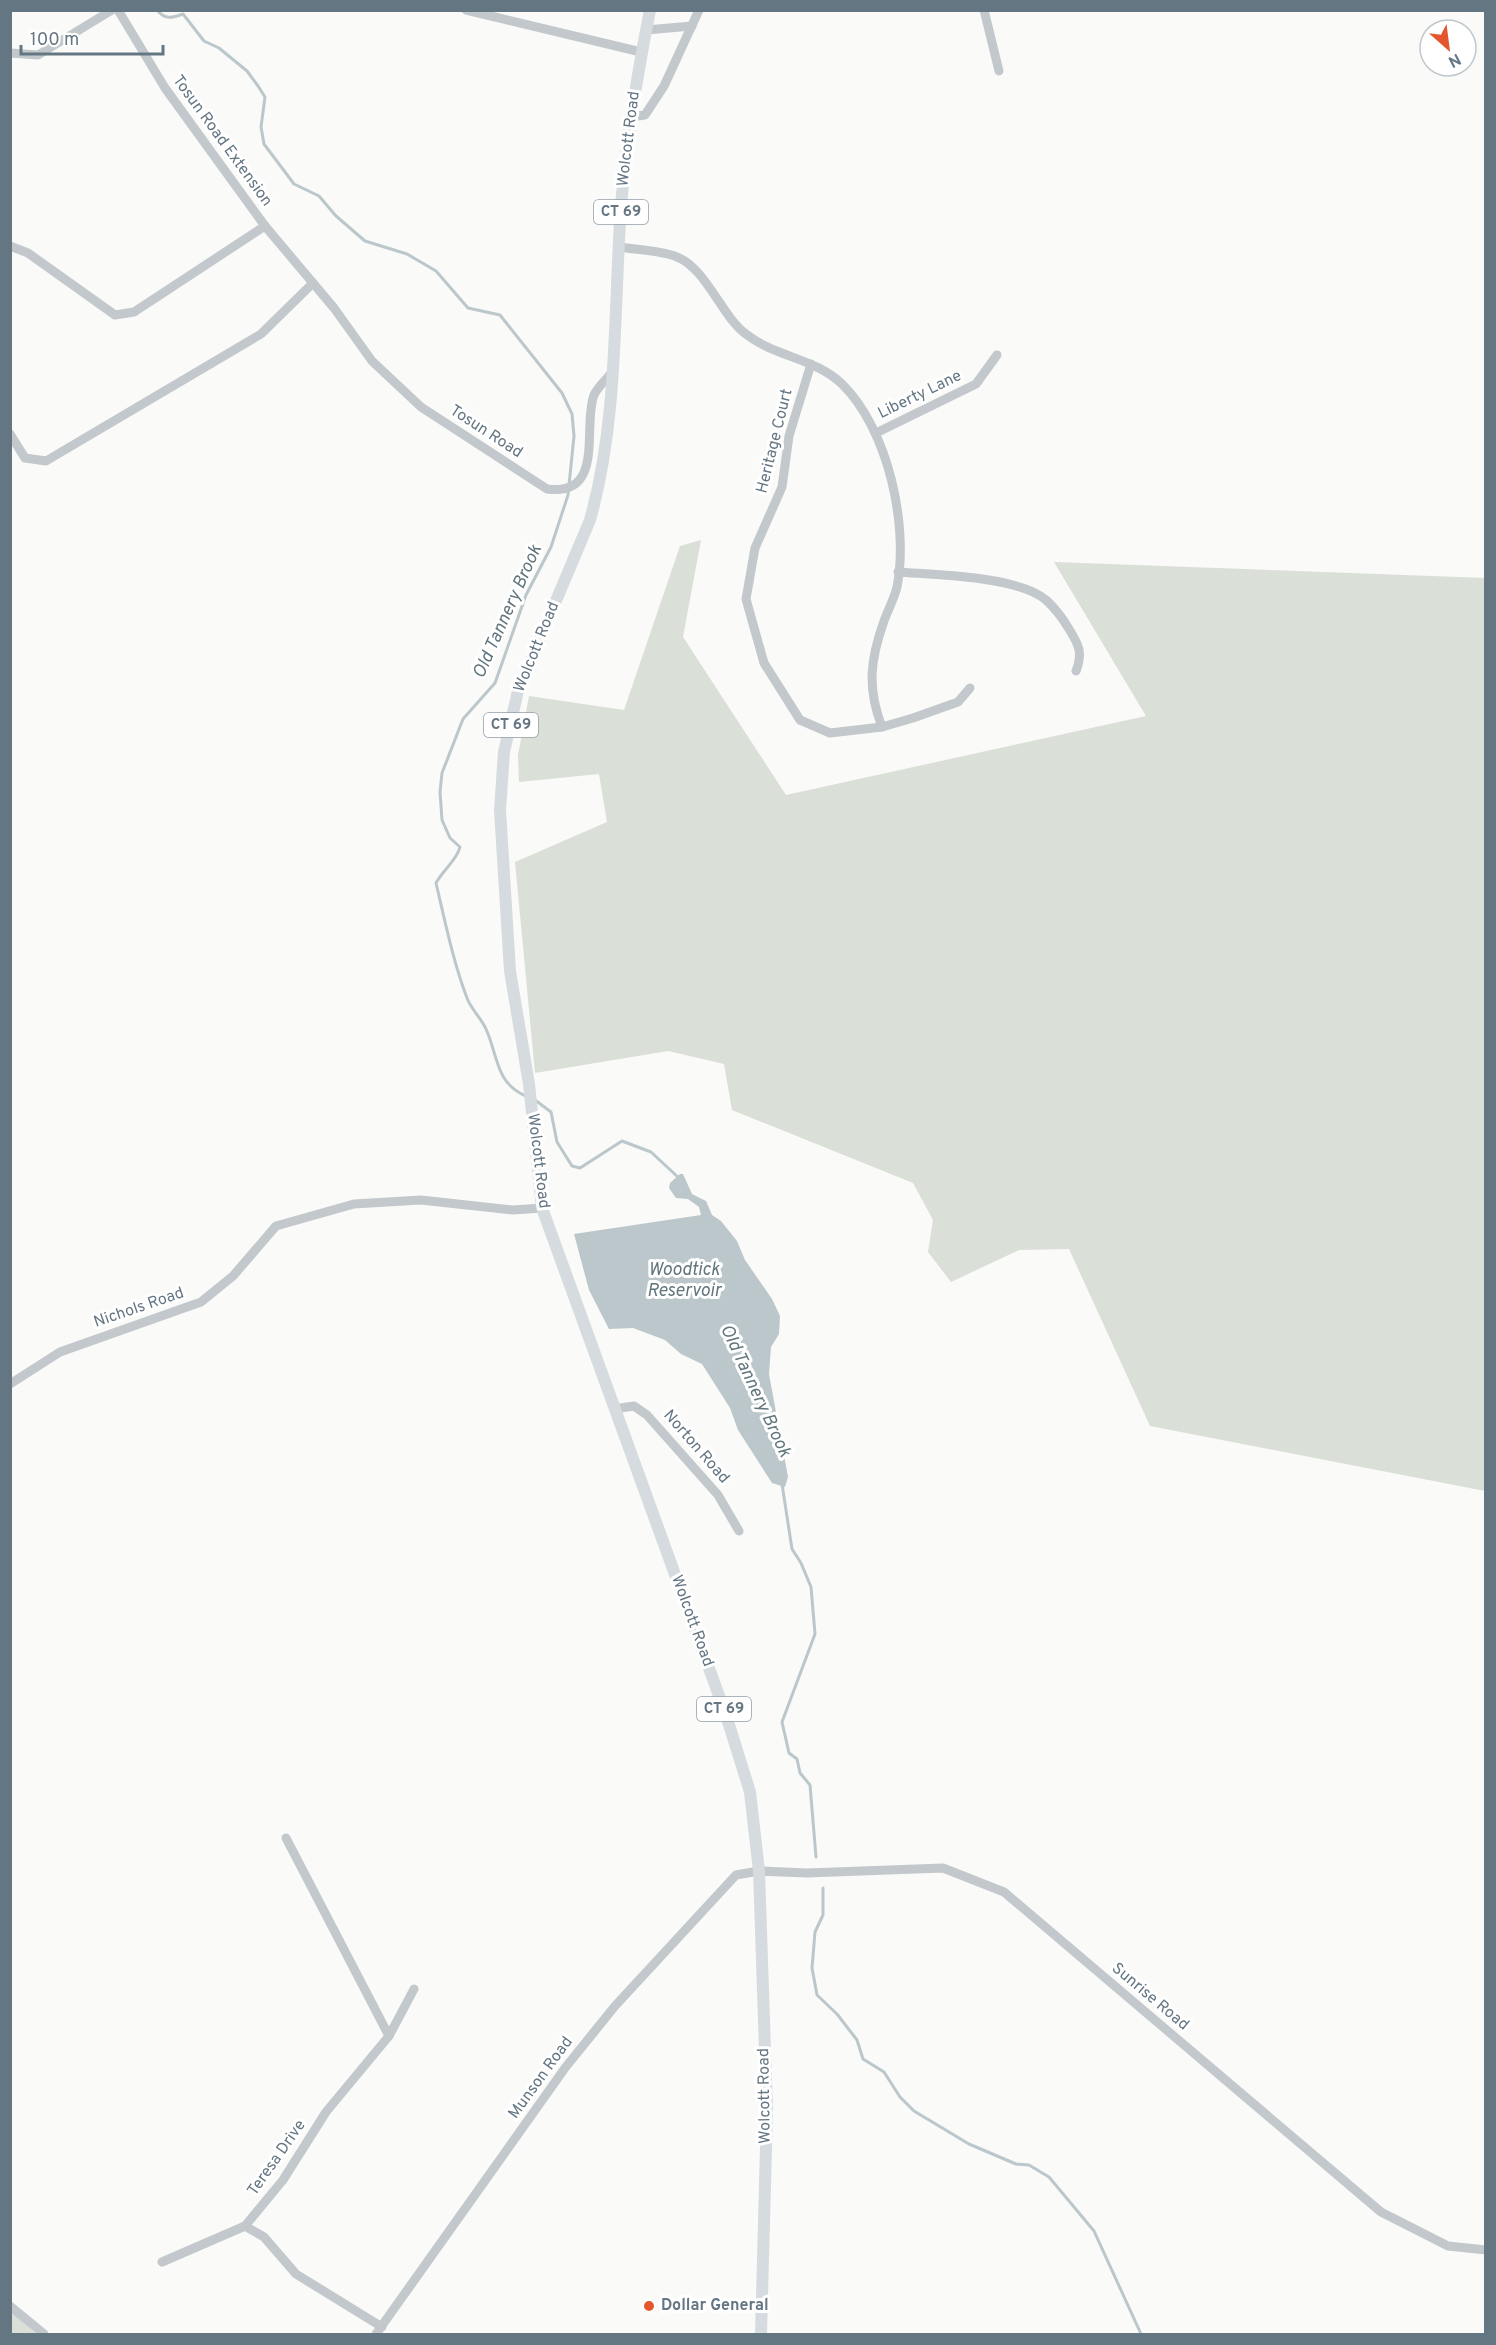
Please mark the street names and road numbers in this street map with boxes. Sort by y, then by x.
street label: Tosun Road Extension [168,71,276,211]
street label: Wolcott Road [613,90,645,188]
road number: CT 69 [594,200,648,224]
street label: Liberty Lane [875,366,965,424]
street label: Heritage Court [752,387,798,495]
street label: Tosun Road [446,401,526,463]
street label: Wolcott Road [510,599,564,695]
road number: CT 69 [484,713,538,737]
street label: Wolcott Road [522,1112,554,1210]
street label: Nichols Road [91,1283,187,1333]
street label: Norton Road [659,1406,733,1488]
street label: Wolcott Road [666,1573,718,1669]
road number: CT 69 [697,1697,751,1721]
street label: Sunrise Road [1107,1959,1193,2035]
street label: Munson Road [504,2033,578,2123]
street label: Wolcott Road [754,2048,776,2144]
street label: Teresa Drive [243,2116,311,2200]

